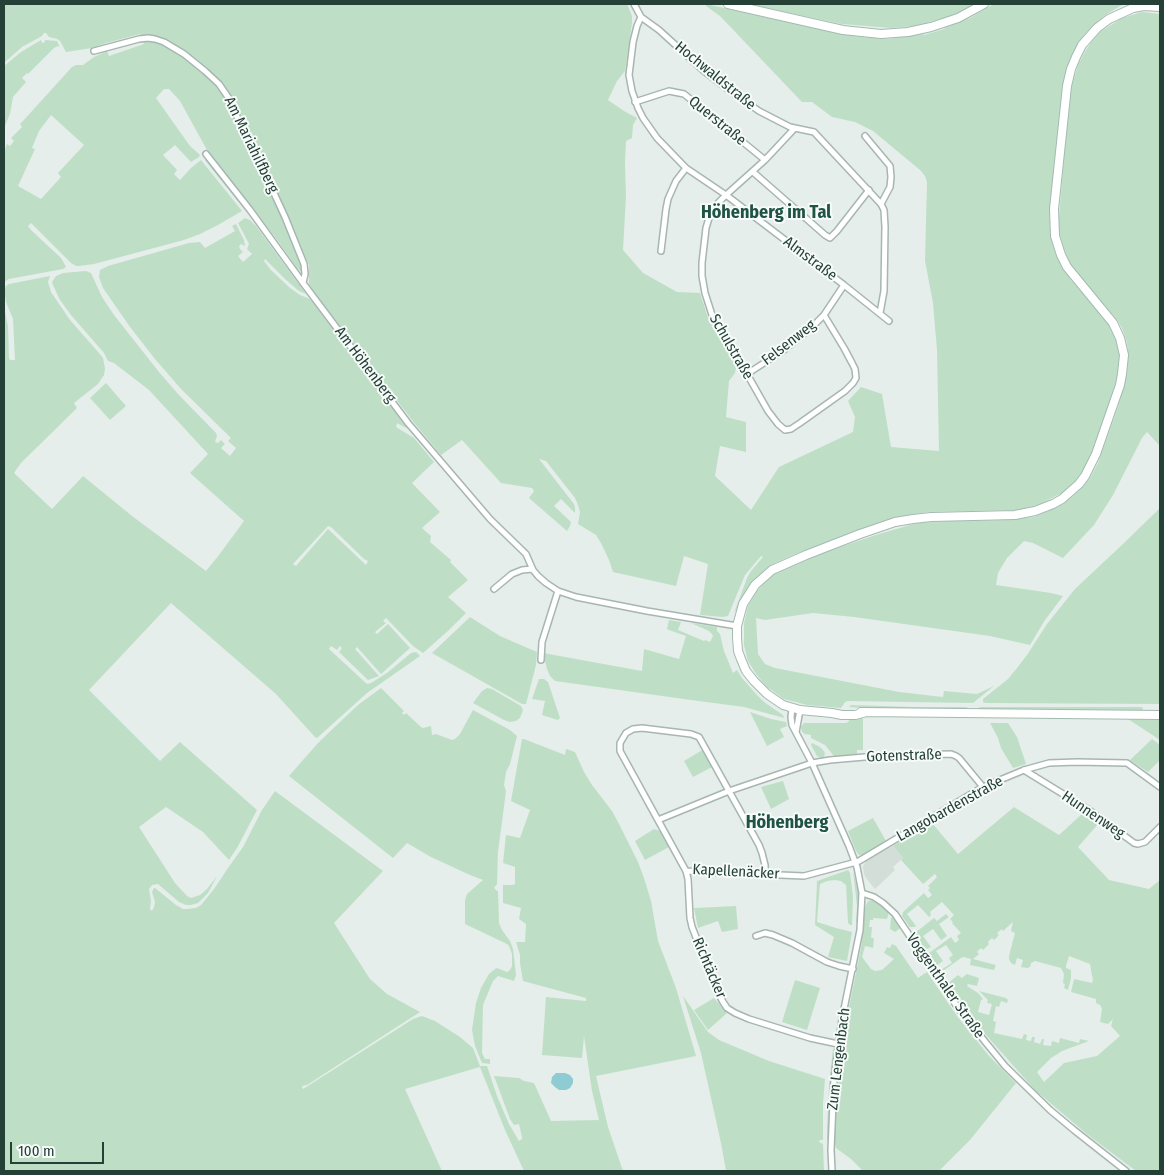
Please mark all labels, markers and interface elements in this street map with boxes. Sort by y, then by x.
street label: Hochwaldstraße [671,38,759,114]
street label: Querstraße [685,92,749,150]
street label: Am Mariahilfberg [220,94,282,196]
district label: Höhenberg im Tal [701,202,831,224]
street label: Almstraße [780,233,840,285]
street label: Schulstraße [705,311,757,383]
street label: Felsenweg [758,316,820,370]
street label: Am Höhenberg [331,323,399,407]
street label: Gotenstraße [866,746,942,766]
street label: Langobardenstraße [894,772,1006,846]
street label: Hunnenweg [1058,787,1128,843]
district label: Höhenberg [746,812,828,834]
street label: Kapellenäcker [692,861,780,883]
street label: Voggenthaler Straße [902,930,988,1042]
street label: Richtäcker [688,935,730,1001]
street label: Zum Lengenbach [824,1007,854,1111]
scale bar [12,1132,106,1164]
text: 100 m [18,1142,55,1160]

